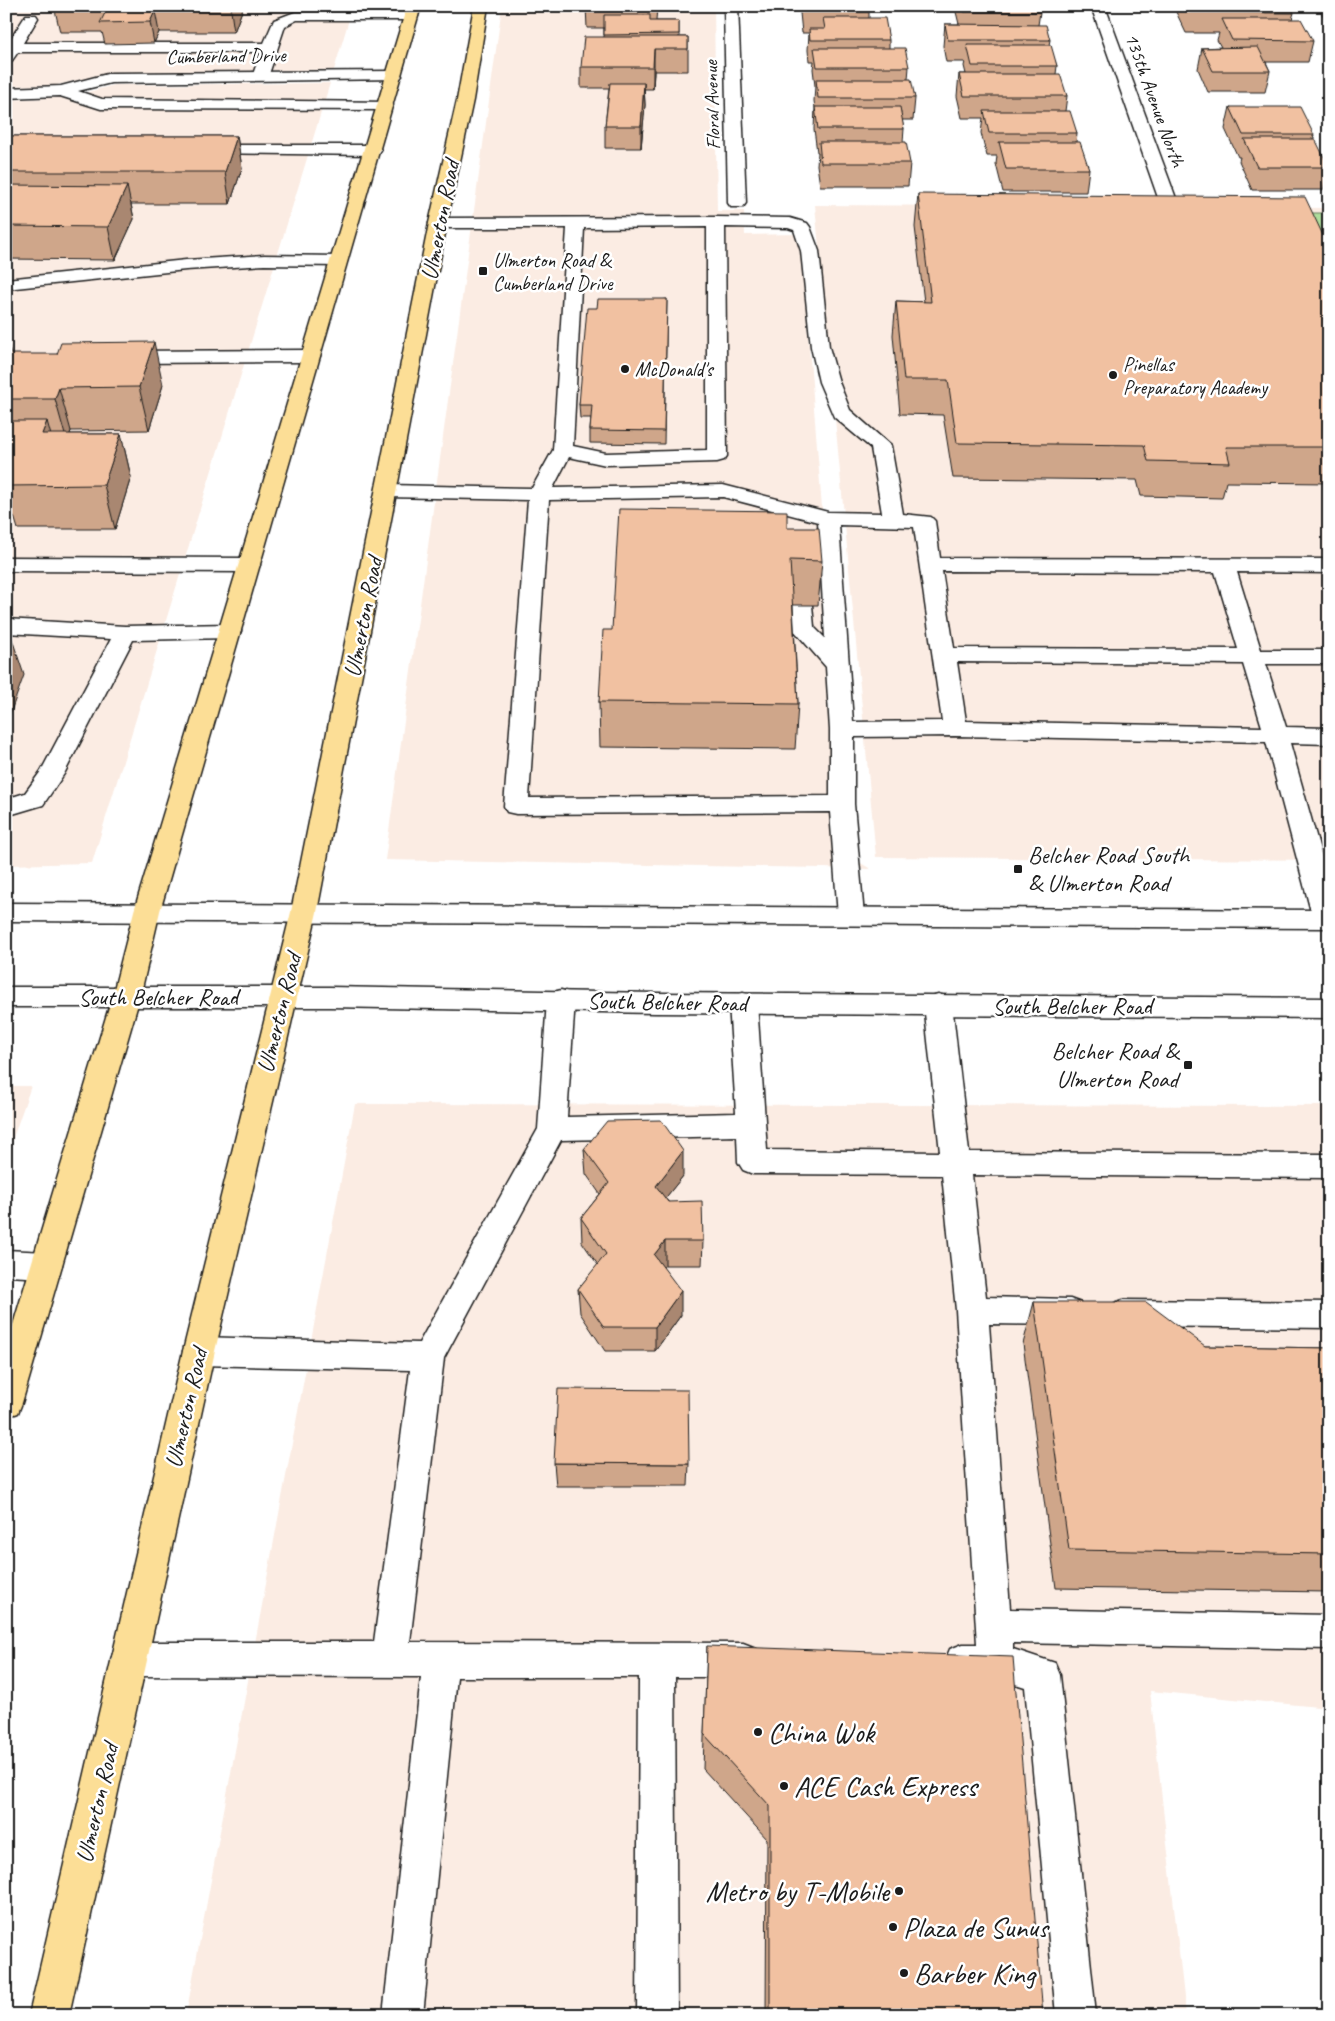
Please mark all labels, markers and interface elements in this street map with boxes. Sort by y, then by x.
street label: 135th Avenue North [1119,30,1191,172]
street label: Cumberland Drive [166,42,287,70]
street label: Floral Avenue [698,58,726,150]
street label: Ulmerton Road [414,154,467,283]
place label: Ulmerton Road & Cumberland Drive [493,248,614,296]
marker: Ulmerton Road & Cumberland Drive [477,265,489,277]
place label: Pinellas Preparatory Academy [1123,352,1269,400]
place label: McDonald's [635,357,715,382]
marker: McDonald's [619,363,631,375]
marker: Pinellas Preparatory Academy [1107,369,1119,381]
street label: Ulmerton Road [337,551,390,680]
place label: Belcher Road South & Ulmerton Road [1028,840,1191,898]
marker: Belcher Road South & Ulmerton Road [1012,863,1024,875]
street label: Ulmerton Road [250,947,309,1076]
street label: South Belcher Road [78,982,241,1012]
street label: South Belcher Road [587,986,751,1018]
street label: South Belcher Road [992,991,1155,1021]
place label: Belcher Road & Ulmerton Road [1051,1036,1182,1094]
marker: Belcher Road & Ulmerton Road [1182,1059,1194,1071]
street label: Ulmerton Road [158,1342,215,1471]
place label: China Wok [768,1714,876,1751]
marker: China Wok [752,1726,764,1738]
street label: Ulmerton Road [69,1737,126,1866]
place label: ACE Cash Express [794,1768,980,1805]
marker: ACE Cash Express [778,1780,790,1792]
place label: Metro by T-Mobile [706,1873,891,1910]
marker: Metro by T-Mobile [893,1885,905,1897]
place label: Plaza de Sunus [903,1909,1050,1946]
marker: Plaza de Sunus [887,1921,899,1933]
place label: Barber King [914,1955,1038,1992]
marker: Barber King [898,1967,910,1979]

